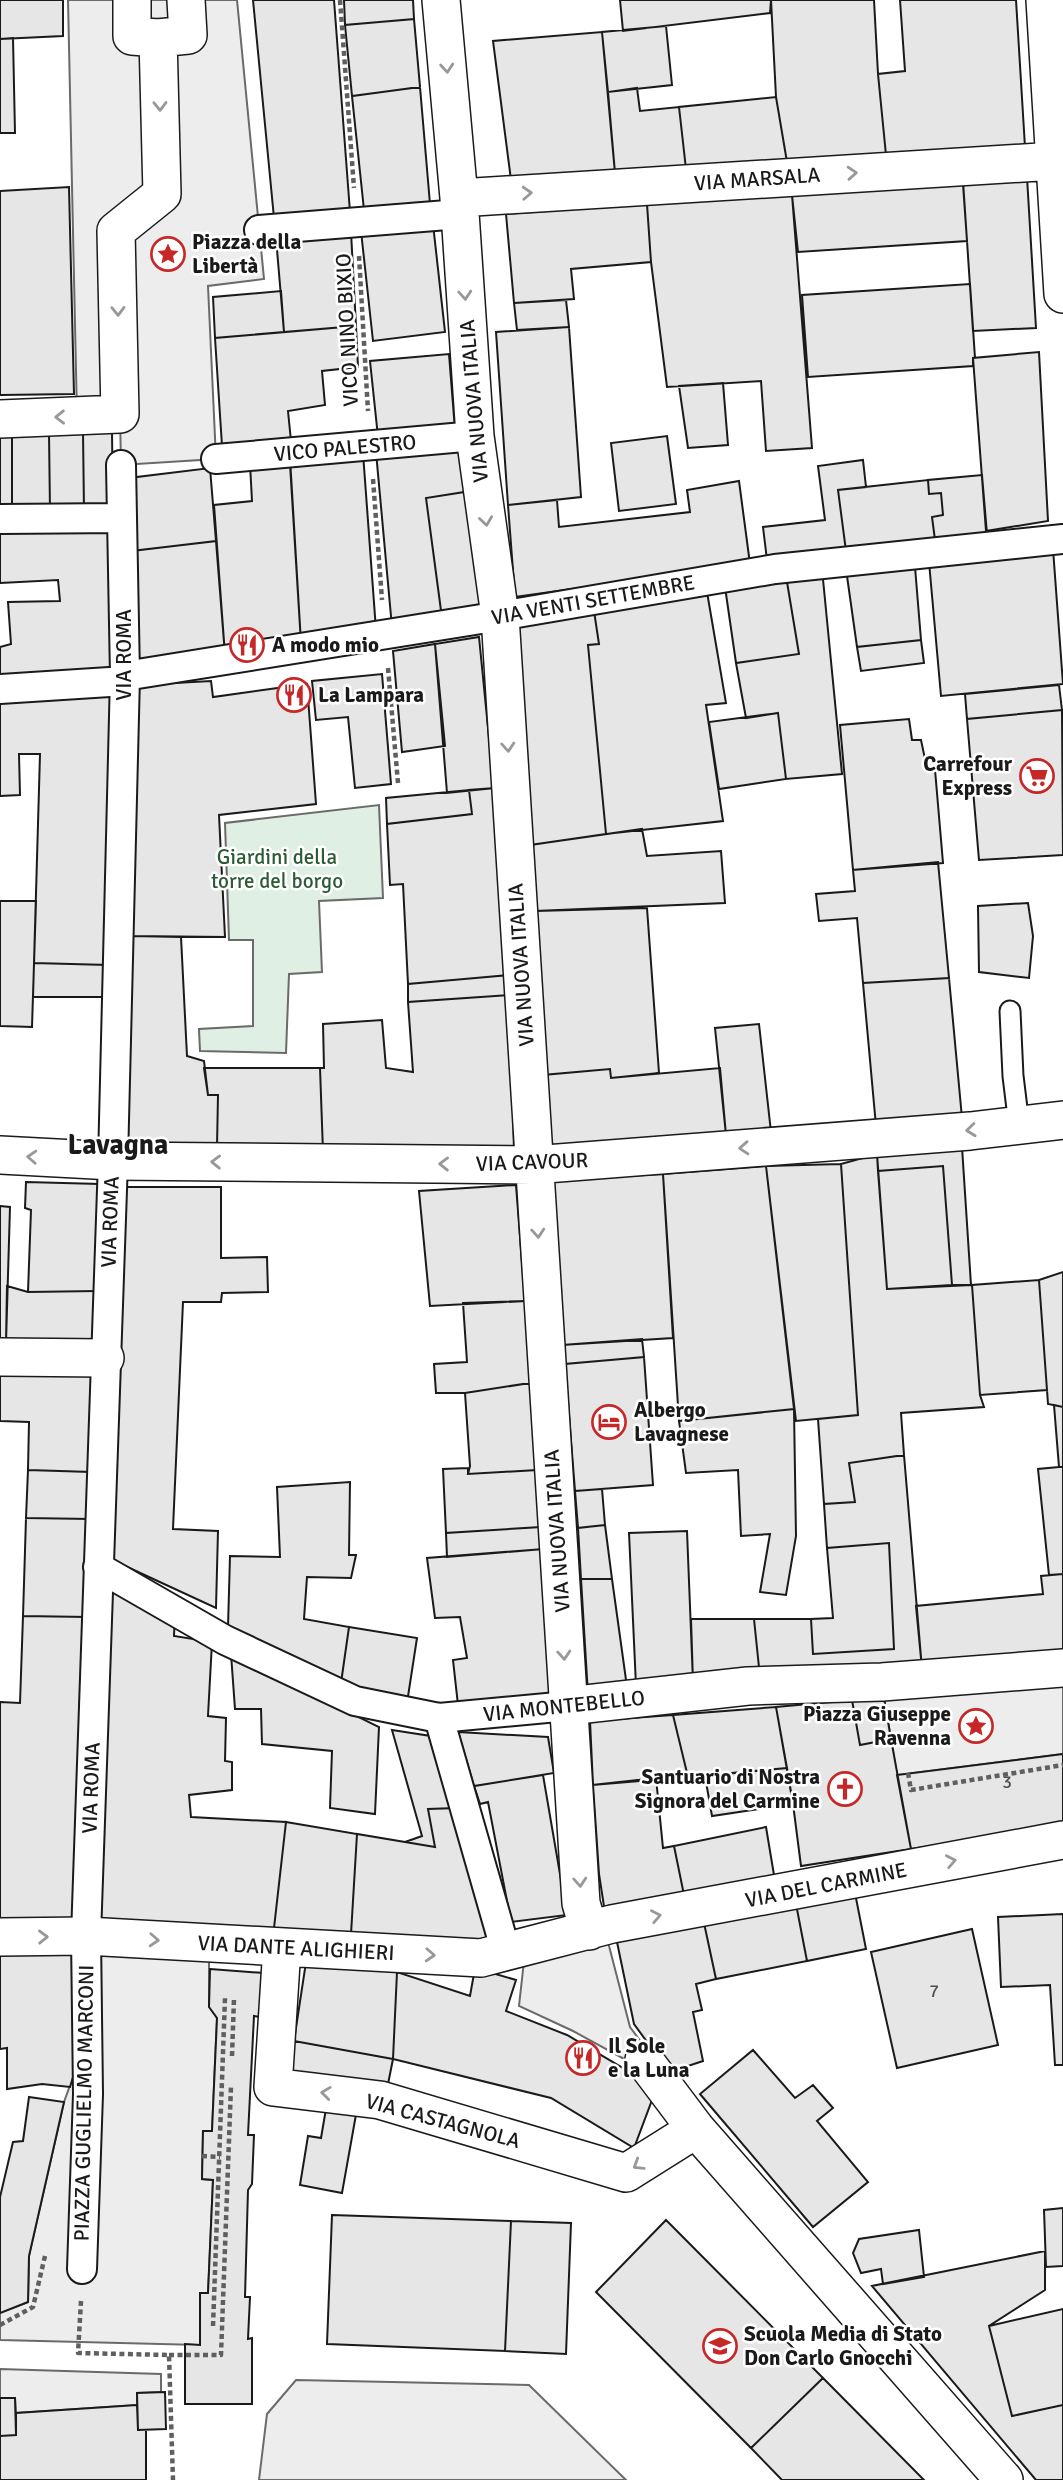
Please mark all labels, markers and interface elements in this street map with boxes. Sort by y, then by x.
one-way arrow [439,63,454,74]
one-way arrow [152,101,168,112]
street label: VIA MARSALA [693,162,821,196]
one-way arrow [846,166,857,181]
one-way arrow [522,186,533,201]
place label: Piazza della Libertà [192,229,301,279]
place icon: Piazza della Libertà [149,235,187,273]
street label: VICO NINO BIXIO [330,253,364,407]
one-way arrow [457,290,472,301]
one-way arrow [110,306,126,317]
street label: VIA NUOVA ITALIA [454,318,494,484]
one-way arrow [54,410,65,425]
street label: VICO PALESTRO [273,429,417,467]
one-way arrow [479,515,494,527]
street label: VIA VENTI SETTEMBRE [489,569,697,631]
street label: VIA ROMA [111,609,137,701]
restaurant icon: A modo mio [228,626,266,664]
place label: A modo mio [272,632,379,658]
restaurant icon: La Lampara [275,676,313,714]
place label: La Lampara [318,682,424,708]
one-way arrow [500,742,515,753]
place label: Carrefour Express [923,751,1013,801]
supermarket icon: Carrefour Express [1018,757,1056,795]
park label: Giardini della torre del borgo [211,844,343,894]
street label: VIA NUOVA ITALIA [502,882,540,1048]
one-way arrow [965,1123,977,1138]
district label: Lavagna [68,1128,168,1162]
one-way arrow [738,1140,749,1155]
street label: VIA CAVOUR [475,1147,589,1177]
one-way arrow [26,1149,37,1164]
one-way arrow [210,1154,221,1170]
one-way arrow [438,1156,448,1172]
street label: VIA ROMA [95,1176,125,1268]
one-way arrow [530,1227,545,1238]
place label: Albergo Lavagnese [634,1397,729,1447]
hotel icon: Albergo Lavagnese [590,1403,628,1441]
street label: VIA NUOVA ITALIA [538,1448,576,1614]
one-way arrow [557,1650,572,1661]
street label: VIA MONTEBELLO [482,1685,646,1727]
place label: Piazza Giuseppe Ravenna [803,1701,951,1751]
place icon: Piazza Giuseppe Ravenna [957,1707,995,1745]
street label: VIA ROMA [76,1742,106,1834]
place label: Santuario di Nostra Signora del Carmine [635,1764,820,1814]
church icon: Santuario di Nostra Signora del Carmine [826,1770,864,1808]
house number: 3 [1002,1771,1012,1793]
one-way arrow [946,1854,957,1869]
street label: VIA DEL CARMINE [743,1857,909,1913]
one-way arrow [572,1877,587,1888]
one-way arrow [650,1910,662,1925]
one-way arrow [38,1929,49,1944]
street label: VIA DANTE ALIGHIERI [197,1930,395,1966]
one-way arrow [148,1932,159,1947]
one-way arrow [425,1947,436,1962]
street label: PIAZZA GUGLIELMO MARCONI [69,1964,99,2242]
house number: 7 [929,1980,939,2002]
place label: Il Sole e la Luna [608,2033,690,2083]
restaurant icon: Il Sole e la Luna [564,2039,602,2077]
one-way arrow [320,2086,331,2101]
street label: VIA CASTAGNOLA [363,2088,523,2154]
one-way arrow [632,2157,645,2170]
place label: Scuola Media di Stato Don Carlo Gnocchi [744,2321,942,2371]
school or university icon: Scuola Media di Stato Don Carlo Gnocchi [701,2327,739,2365]

